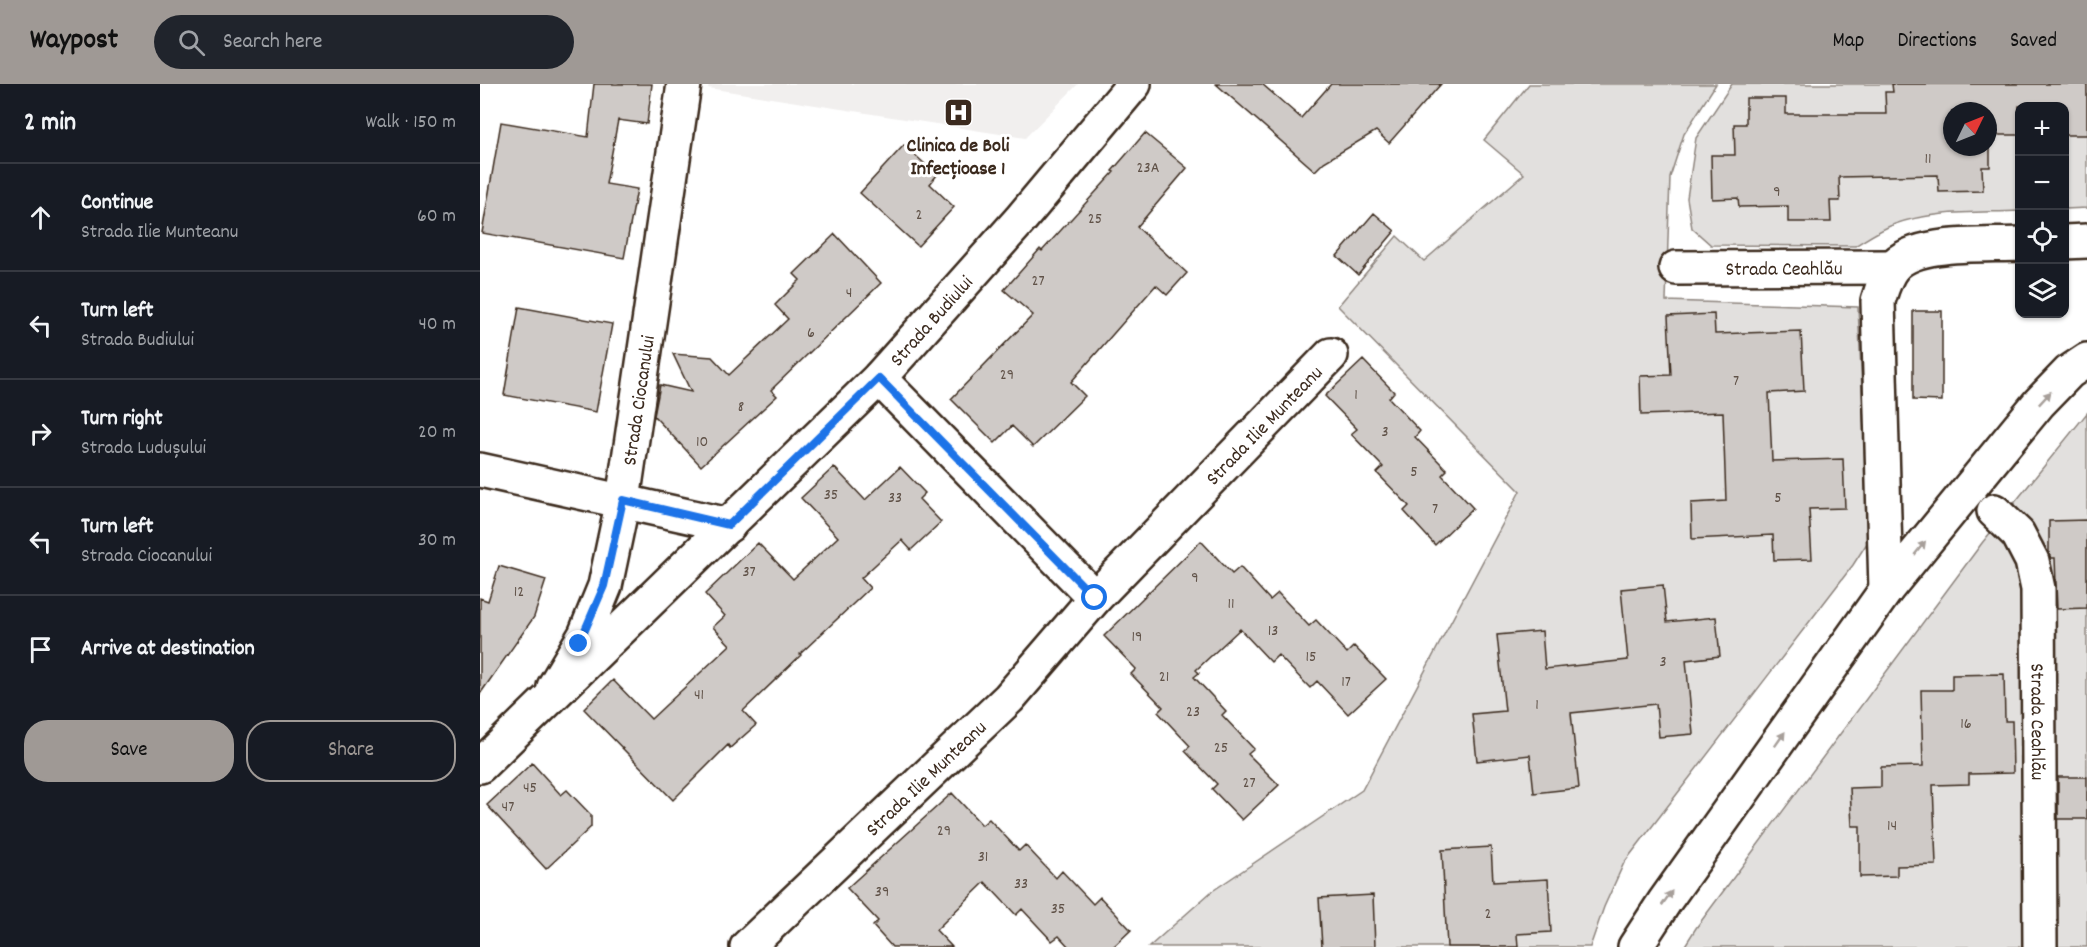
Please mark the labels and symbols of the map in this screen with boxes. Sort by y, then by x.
hospital icon: Clinica de Boli Infecțioase 1 [942,97,974,129]
north arrow [1943,102,1997,156]
place label: Clinica de Boli Infecțioase 1 [907,133,1010,184]
house number: 11 [1924,148,1932,171]
house number: 23A [1137,157,1160,180]
house number: 9 [1773,181,1781,204]
house number: 2 [916,204,923,227]
house number: 25 [1088,208,1102,231]
street label: Strada Ceahlău [1725,256,1843,285]
street label: Strada Budiului [885,270,981,374]
house number: 27 [1031,270,1045,293]
house number: 4 [846,282,852,305]
house number: 6 [807,322,815,345]
street label: Strada Ciocanului [617,334,664,468]
street label: Strada Ilie Munteanu [1201,360,1330,493]
house number: 29 [1000,364,1014,387]
house number: 7 [1733,370,1739,393]
house number: 1 [1354,384,1358,407]
one-way arrow [2037,391,2051,405]
house number: 8 [738,396,744,419]
house number: 3 [1381,421,1389,444]
house number: 10 [696,431,708,454]
house number: 5 [1410,461,1418,484]
house number: 35 [824,484,838,507]
house number: 33 [888,487,902,510]
house number: 5 [1774,487,1782,510]
house number: 7 [1432,498,1438,521]
one-way arrow [1913,541,1926,556]
house number: 37 [742,561,756,584]
house number: 9 [1191,567,1199,590]
house number: 12 [514,581,524,604]
route start [1081,584,1107,610]
house number: 11 [1227,593,1235,616]
house number: 13 [1268,620,1278,643]
house number: 19 [1132,626,1142,649]
route end [565,630,591,656]
house number: 15 [1306,646,1316,669]
house number: 3 [1659,651,1667,674]
street label: Strada Ceahlău [2021,663,2050,780]
house number: 21 [1159,666,1169,689]
house number: 17 [1341,671,1351,694]
house number: 41 [694,684,704,707]
house number: 1 [1535,694,1539,717]
house number: 23 [1186,701,1200,724]
house number: 16 [1960,713,1972,736]
street label: Strada Ilie Munteanu [861,715,994,844]
one-way arrow [1774,731,1786,747]
house number: 25 [1214,737,1228,760]
house number: 27 [1242,772,1256,795]
house number: 45 [523,777,537,800]
house number: 47 [502,796,514,819]
house number: 14 [1887,815,1897,838]
house number: 29 [937,820,951,843]
house number: 31 [978,846,988,869]
house number: 33 [1014,873,1028,896]
house number: 39 [875,881,889,904]
one-way arrow [1661,890,1672,906]
house number: 35 [1051,898,1065,921]
house number: 2 [1485,903,1492,926]

